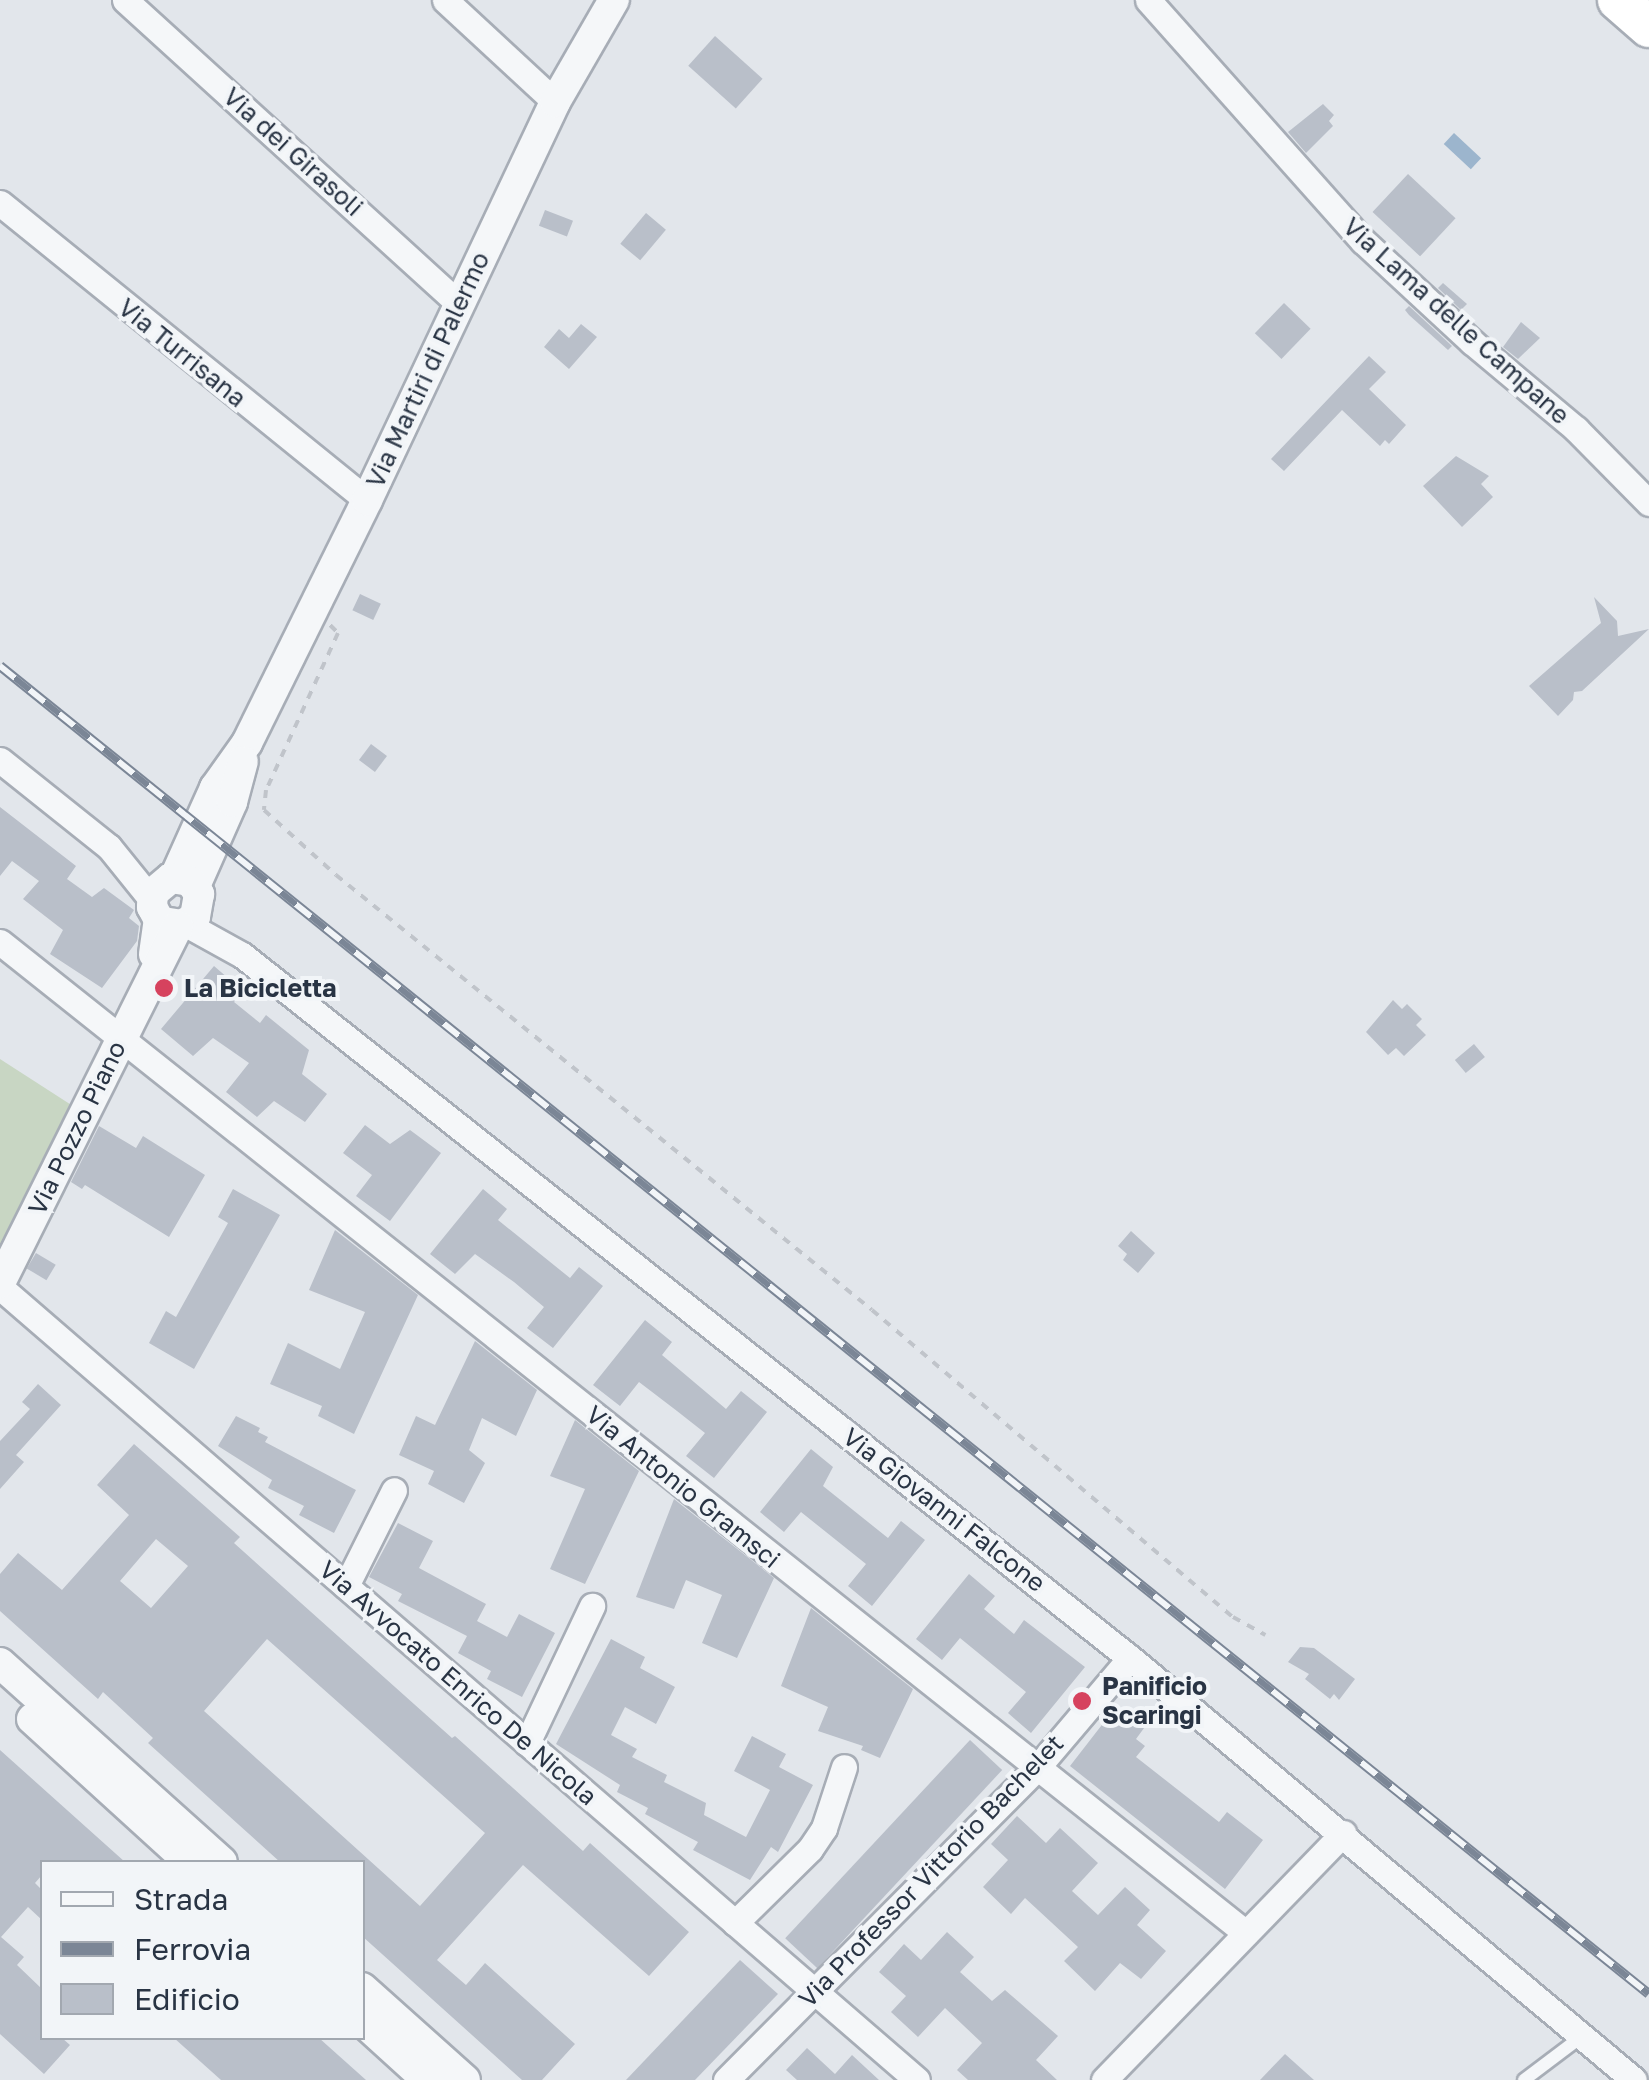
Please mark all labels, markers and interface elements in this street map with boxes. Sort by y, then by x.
street label: Via dei Girasoli [217,81,369,223]
street label: Via Lama delle Campane [1337,212,1575,430]
street label: Via Martiri di Palermo [360,247,496,493]
street label: Via Turrisana [112,292,252,414]
place label: La Bicicletta [184,973,336,1003]
marker: La Bicicletta [153,977,175,999]
street label: Via Pozzo Piano [22,1036,132,1220]
street label: Via Antonio Gramsci [580,1400,786,1574]
street label: Via Giovanni Falcone [837,1422,1051,1598]
street label: Via Avvocato Enrico De Nicola [313,1554,603,1812]
place label: Panificio Scaringi [1102,1672,1207,1731]
marker: Panificio Scaringi [1071,1690,1093,1712]
street label: Via Professor Vittorio Bachelet [792,1728,1070,2014]
legend [40,1860,365,2040]
text: Strada [134,1881,228,1917]
text: Ferrovia [134,1931,251,1967]
text: Edificio [134,1981,240,2017]

